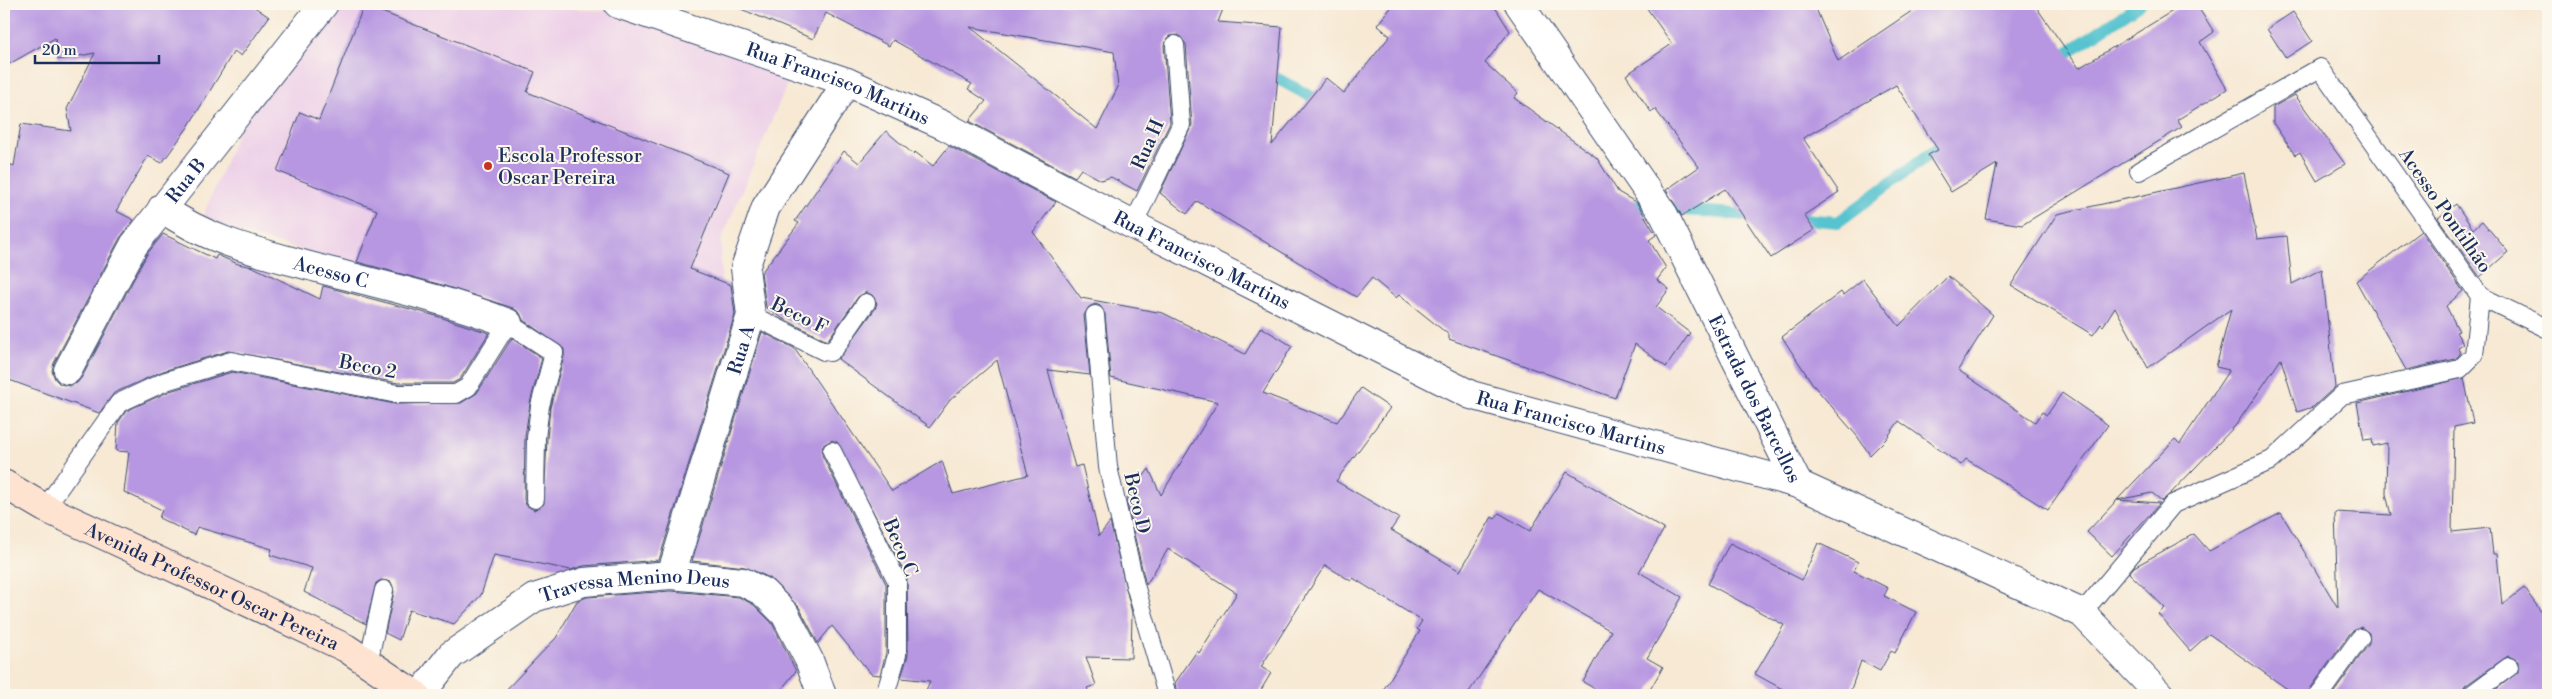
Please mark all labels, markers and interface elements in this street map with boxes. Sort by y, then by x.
scale bar [35,32,159,64]
street label: Rua Francisco Martins [743,38,933,131]
text: 20 m [42,41,77,60]
street label: Rua H [1126,115,1170,173]
street label: Acesso Pontilhão [2393,143,2497,278]
place label: Escola Professor Oscar Pereira [498,144,642,190]
street label: Rua B [161,153,211,208]
marker: Escola Professor Oscar Pereira [482,160,494,172]
street label: Rua Francisco Martins [1109,206,1294,315]
street label: Acesso C [290,251,371,294]
street label: Beco F [767,292,832,340]
street label: Estrada dos Barcellos [1703,311,1806,487]
street label: Rua A [722,321,761,377]
street label: Beco 2 [336,349,399,384]
street label: Rua Francisco Martins [1474,386,1668,460]
street label: Beco D [1118,469,1156,536]
street label: Beco C [877,514,923,580]
street label: Avenida Professor Oscar Pereira [80,517,343,656]
street label: Travessa Menino Deus [537,564,731,608]

